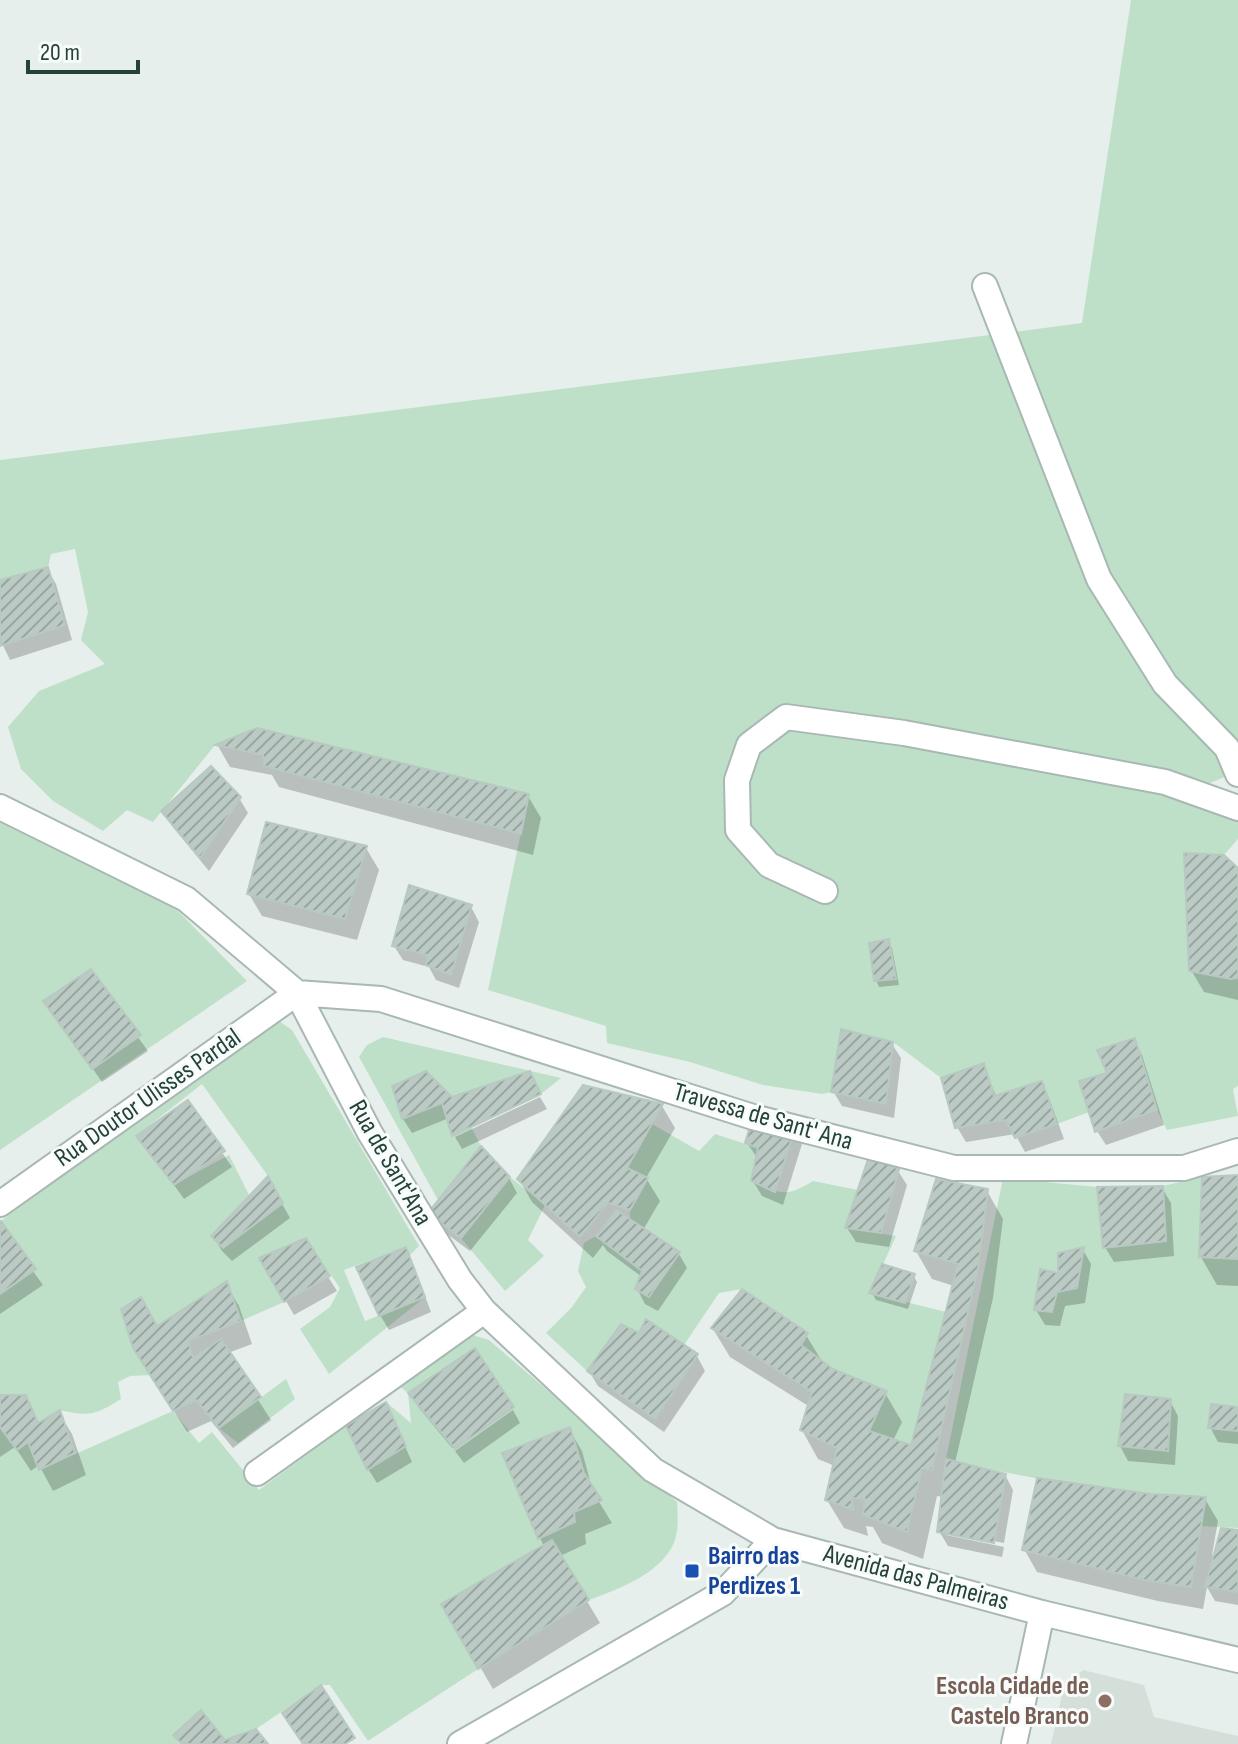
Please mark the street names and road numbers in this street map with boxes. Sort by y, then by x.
street label: Rua Doutor Ulisses Pardal [49,1022,247,1174]
street label: Travessa de Sant' Ana [670,1077,856,1157]
street label: Rua de Sant'Ana [342,1095,438,1231]
street label: Avenida das Palmeiras [819,1538,1012,1618]

